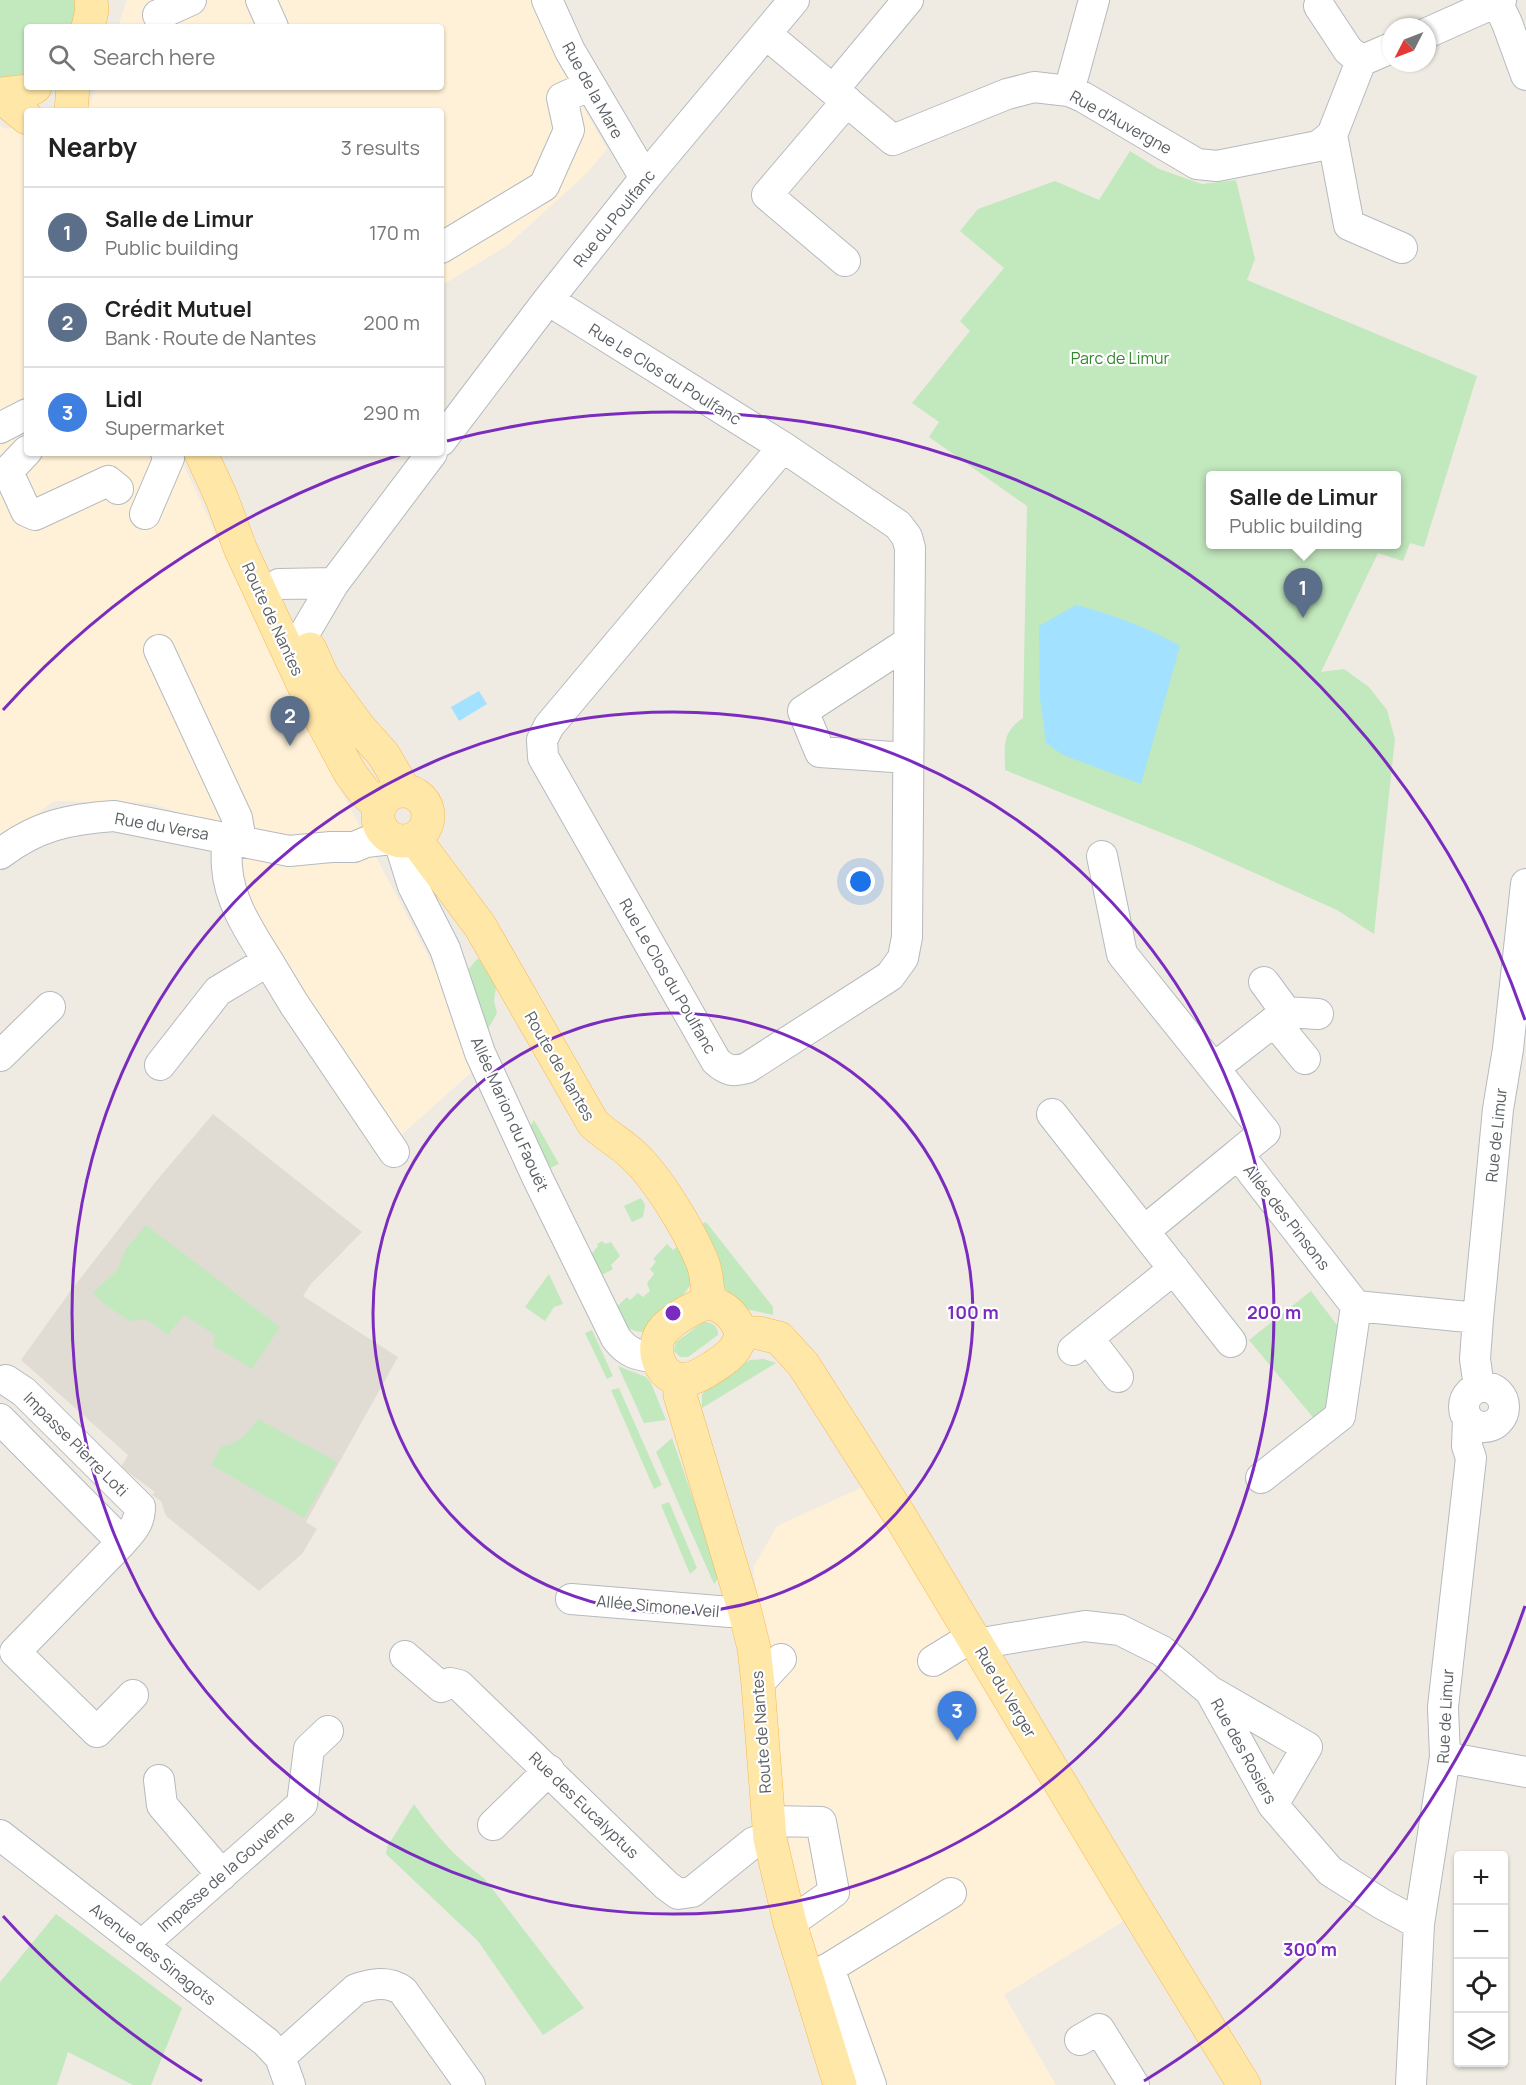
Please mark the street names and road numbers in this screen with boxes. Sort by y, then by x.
street label: Rue de la Mare [557,38,629,142]
street label: Rue d'Auvergne [1066,85,1176,159]
street label: Rue du Poulfanc [568,165,660,271]
street label: Rue Le Clos du Poulfanc [584,318,746,430]
street label: Route de Nantes [237,559,309,679]
street label: Rue du Versa [113,807,211,845]
street label: Rue Le Clos du Poulfanc [614,894,722,1058]
street label: Route de Nantes [520,1007,600,1125]
street label: Allée Marion du Faouët [466,1033,554,1195]
street label: Rue de Limur [1480,1086,1512,1183]
street label: Allée des Pinsons [1239,1160,1335,1274]
street label: Impasse Pierre Loti [19,1387,133,1501]
street label: Allée Simone Veil [595,1590,721,1622]
street label: Rue du Verger [970,1642,1042,1742]
street label: Rue de Limur [1432,1668,1458,1764]
street label: Route de Nantes [746,1670,776,1794]
street label: Rue des Rosiers [1206,1694,1282,1808]
street label: Rue des Eucalyptus [524,1747,644,1863]
street label: Impasse de la Gouverne [153,1805,299,1937]
street label: Avenue des Sinagots [85,1898,221,2010]

